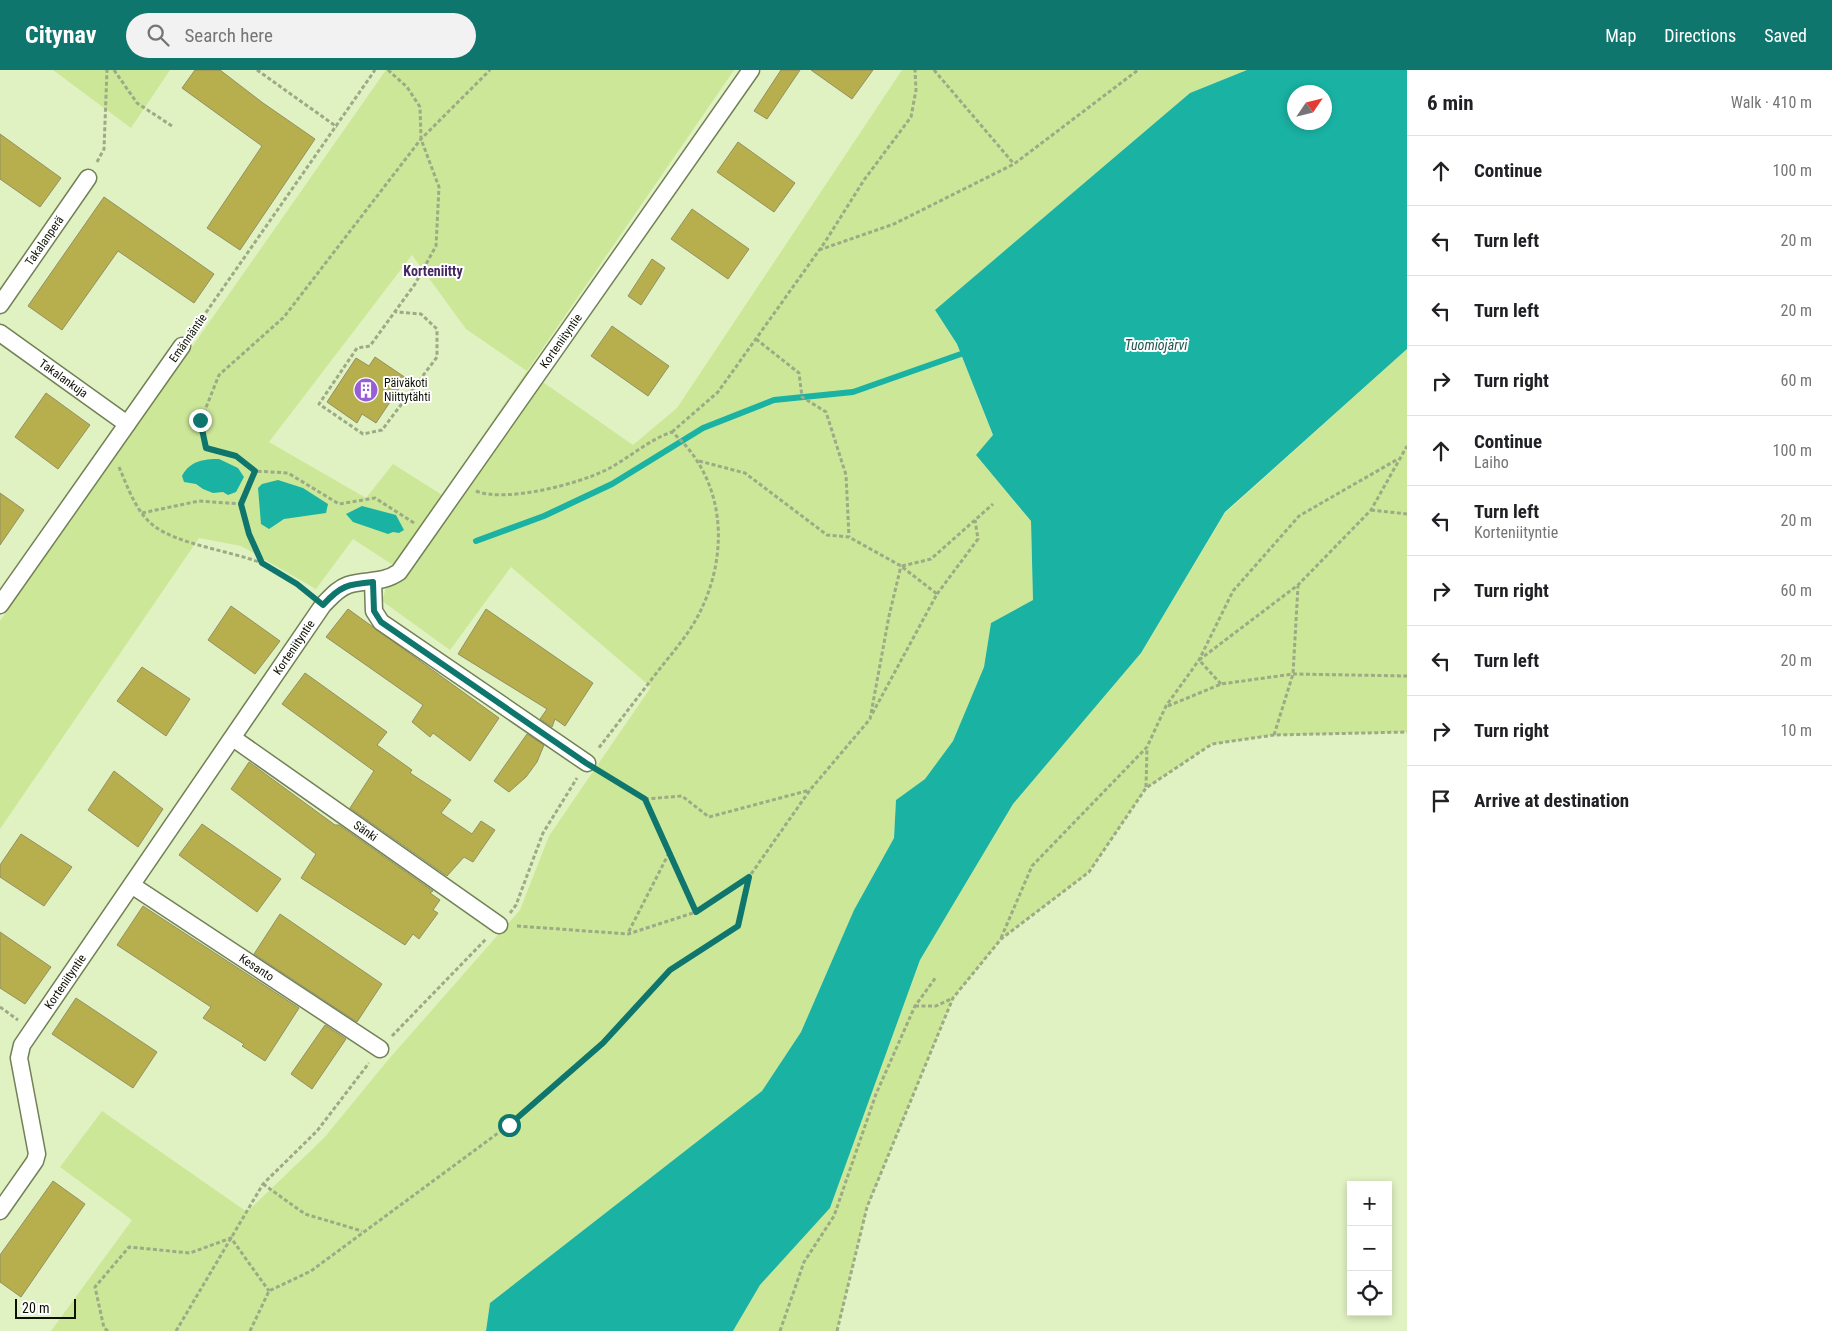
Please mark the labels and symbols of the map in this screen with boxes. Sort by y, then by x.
north arrow [1287,85,1332,130]
street label: Takalanperä [22,213,67,269]
district label: Korteniitty [403,263,463,279]
street label: Emännäntie [166,311,210,365]
street label: Korteniityntie [537,311,585,371]
water label: Tuomiojärvi [1125,337,1188,353]
street label: Takalankuja [36,356,91,401]
place label: Päiväkoti Niittytähti [384,376,430,404]
building icon: Päiväkoti Niittytähti [353,377,379,403]
route end [189,409,212,432]
street label: Korteniityntie [270,617,318,677]
street label: Sänki [351,818,380,844]
street label: Korteniityntie [42,951,89,1012]
street label: Kesanto [237,951,276,984]
route start [498,1114,521,1137]
scale bar [15,1296,76,1319]

